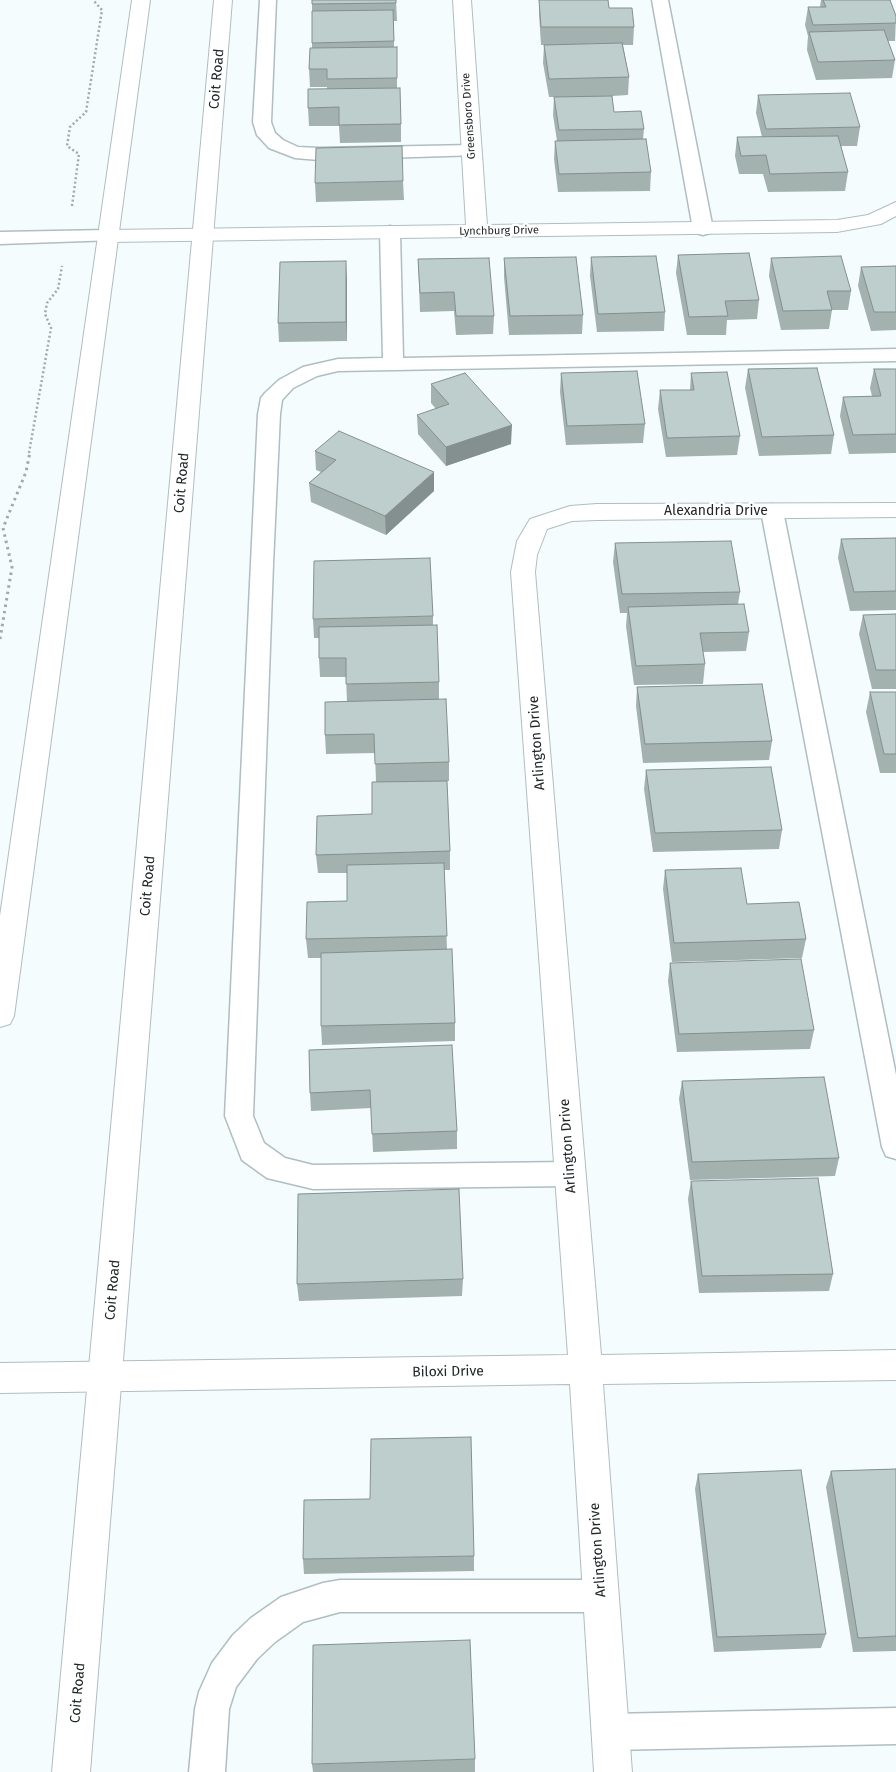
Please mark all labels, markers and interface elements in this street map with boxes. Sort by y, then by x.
street label: Coit Road [206,48,228,110]
street label: Greensboro Drive [459,72,479,160]
street label: Lynchburg Drive [459,224,539,238]
street label: Coit Road [171,452,193,514]
street label: Alexandria Drive [664,503,768,519]
street label: Arlington Drive [525,695,549,791]
street label: Coit Road [137,855,159,917]
street label: Arlington Drive [556,1098,580,1194]
street label: Coit Road [102,1259,124,1321]
street label: Biloxi Drive [412,1363,484,1381]
street label: Arlington Drive [586,1502,610,1598]
street label: Coit Road [67,1662,89,1724]

